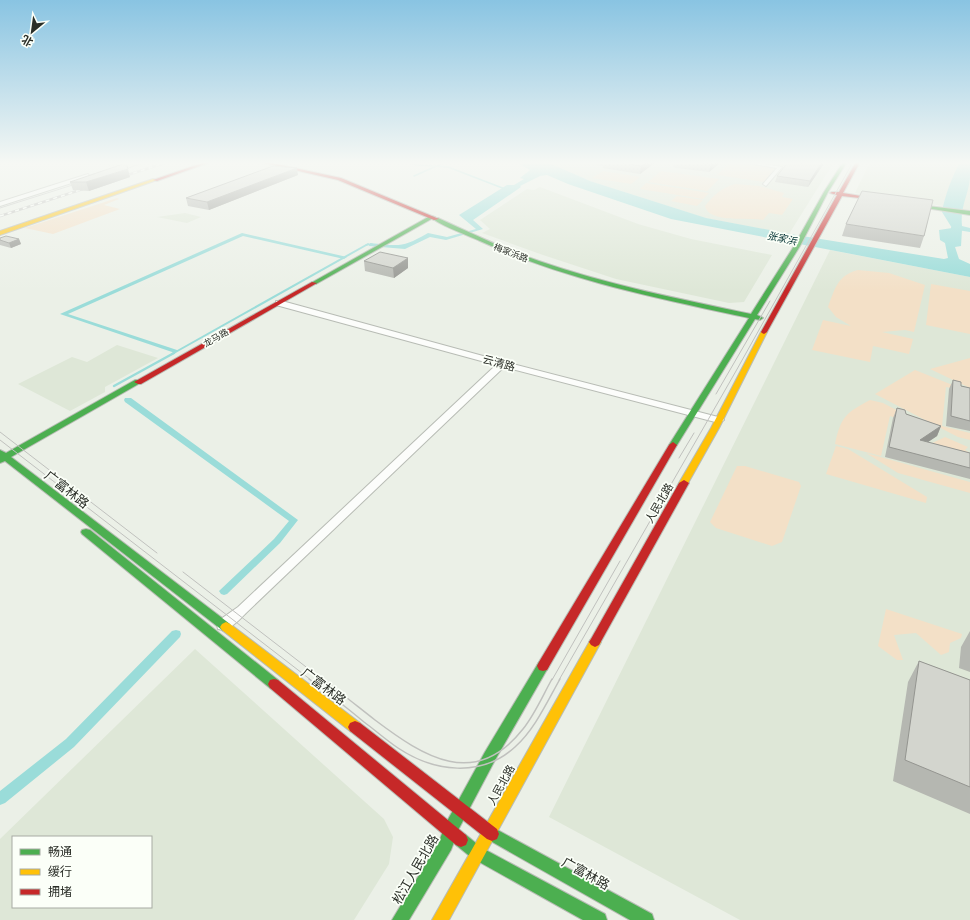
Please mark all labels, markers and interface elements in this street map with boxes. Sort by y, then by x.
north arrow [12,12,52,52]
text: 北 [19,31,36,49]
water label: 张家浜 [766,230,799,249]
street label: 梅家浜路 [492,242,530,265]
street label: 龙马路 [201,326,231,350]
street label: 云清路 [481,353,516,375]
street label: 广富林路 [40,467,92,513]
street label: 人民北路 [643,481,677,526]
street label: 广富林路 [297,665,349,710]
street label: 人民北路 [485,763,519,808]
street label: 松江人民北路 [389,832,443,908]
legend [12,836,152,908]
text: 畅通 [48,845,72,861]
street label: 广富林路 [558,854,612,894]
text: 缓行 [48,865,72,881]
text: 拥堵 [48,885,72,901]

